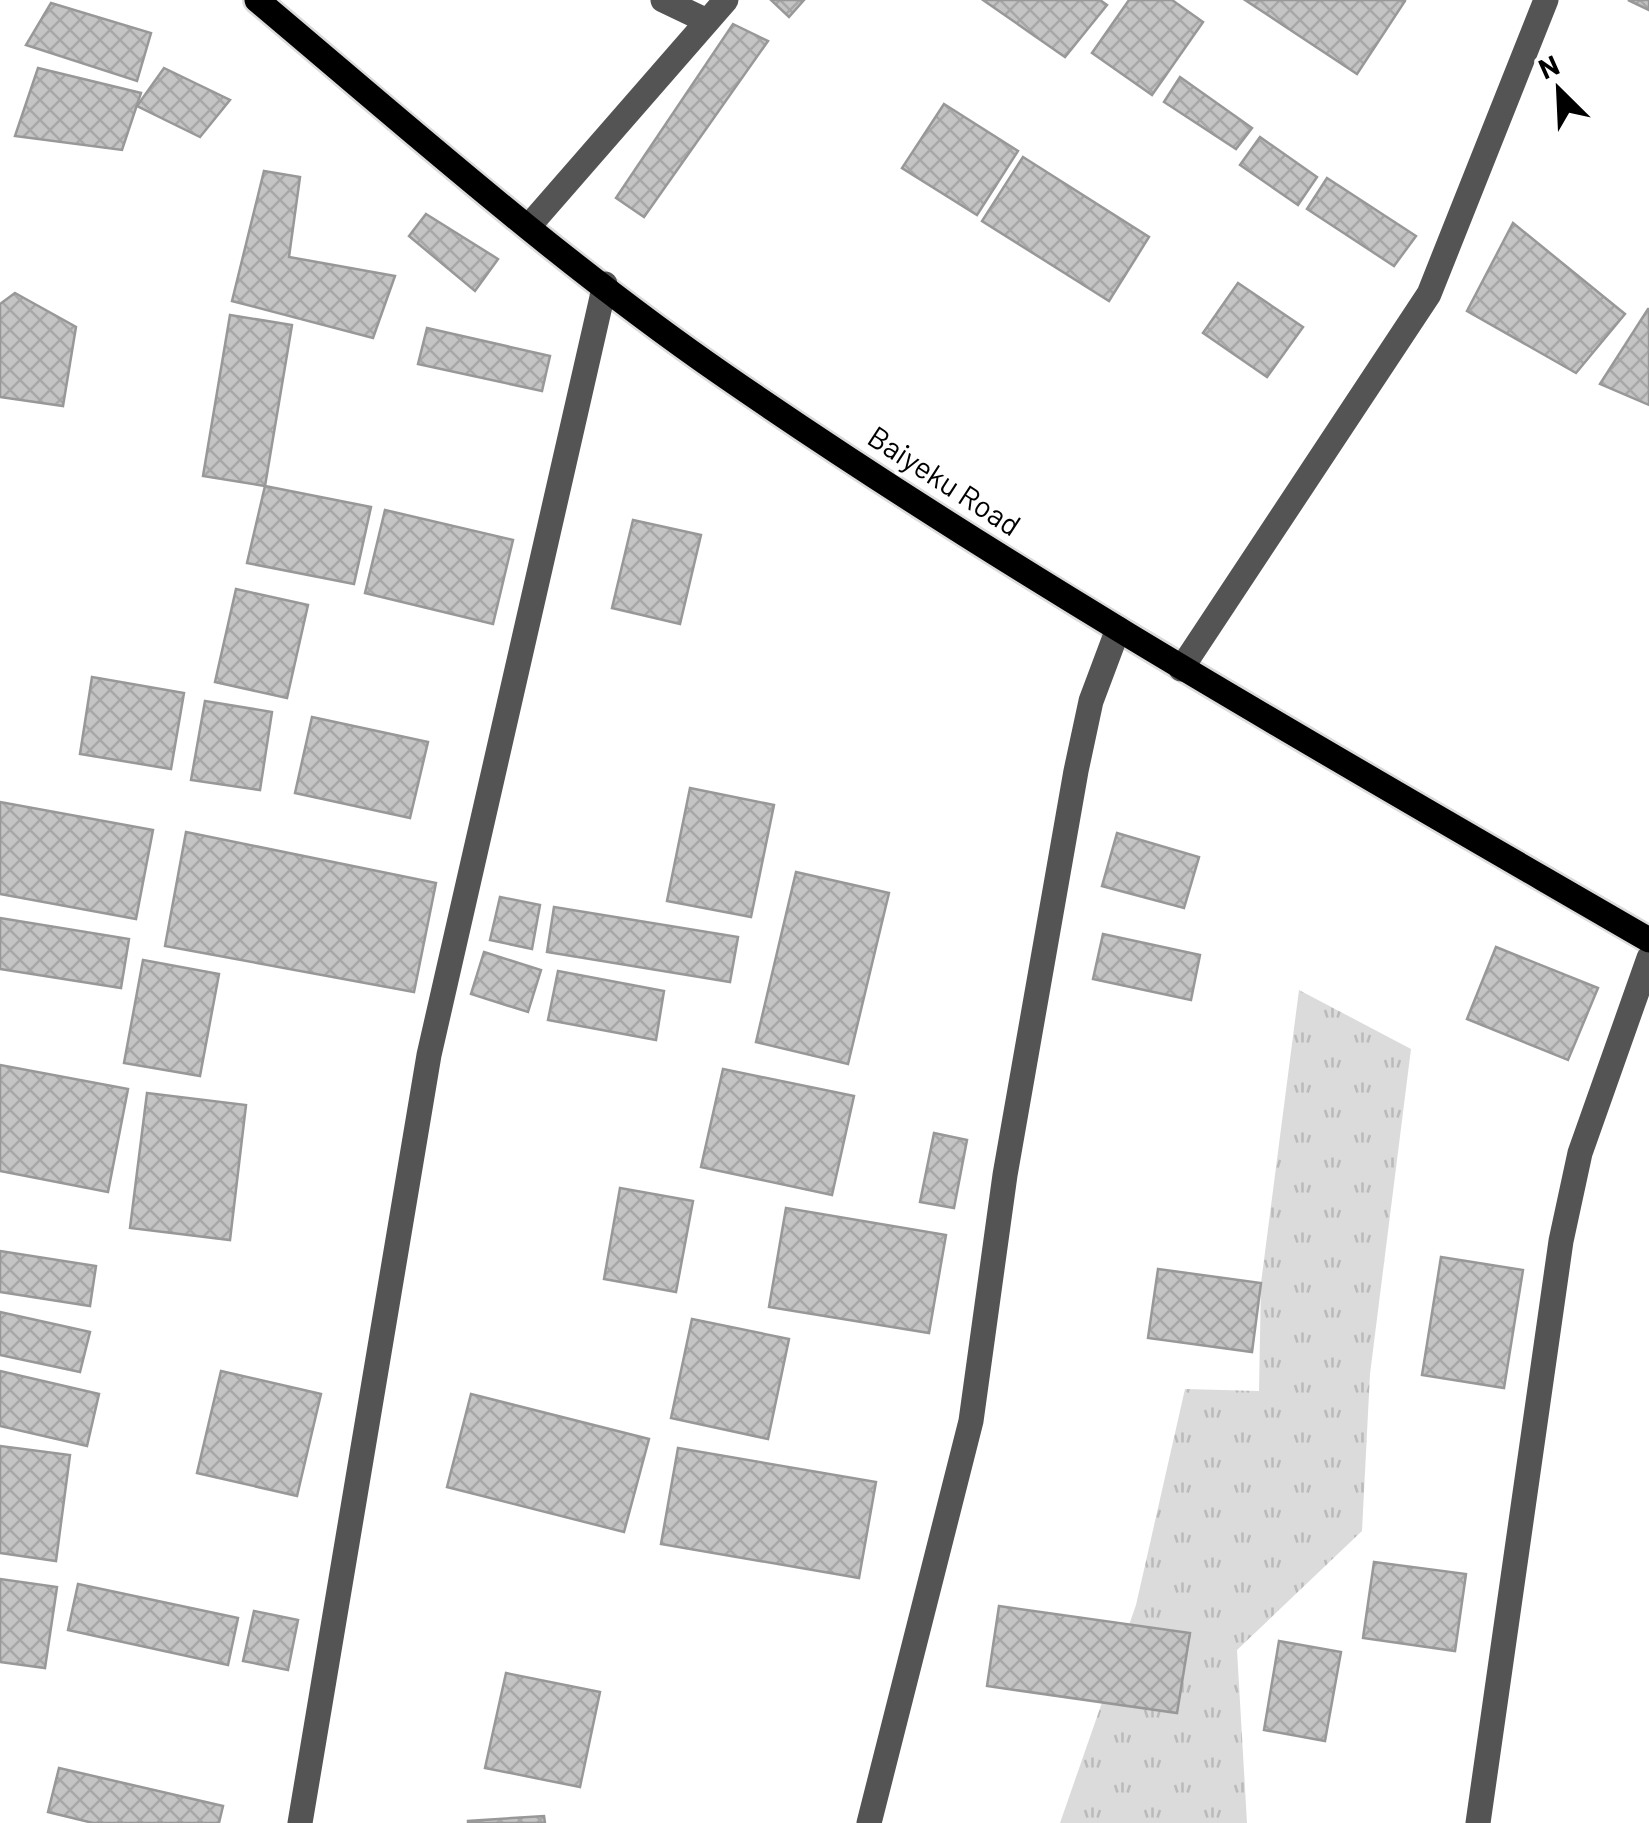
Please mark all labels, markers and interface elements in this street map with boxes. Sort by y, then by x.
north arrow [1509,40,1609,140]
text: N [1533,47,1564,86]
street label: Baiyeku Road [862,417,1028,543]

